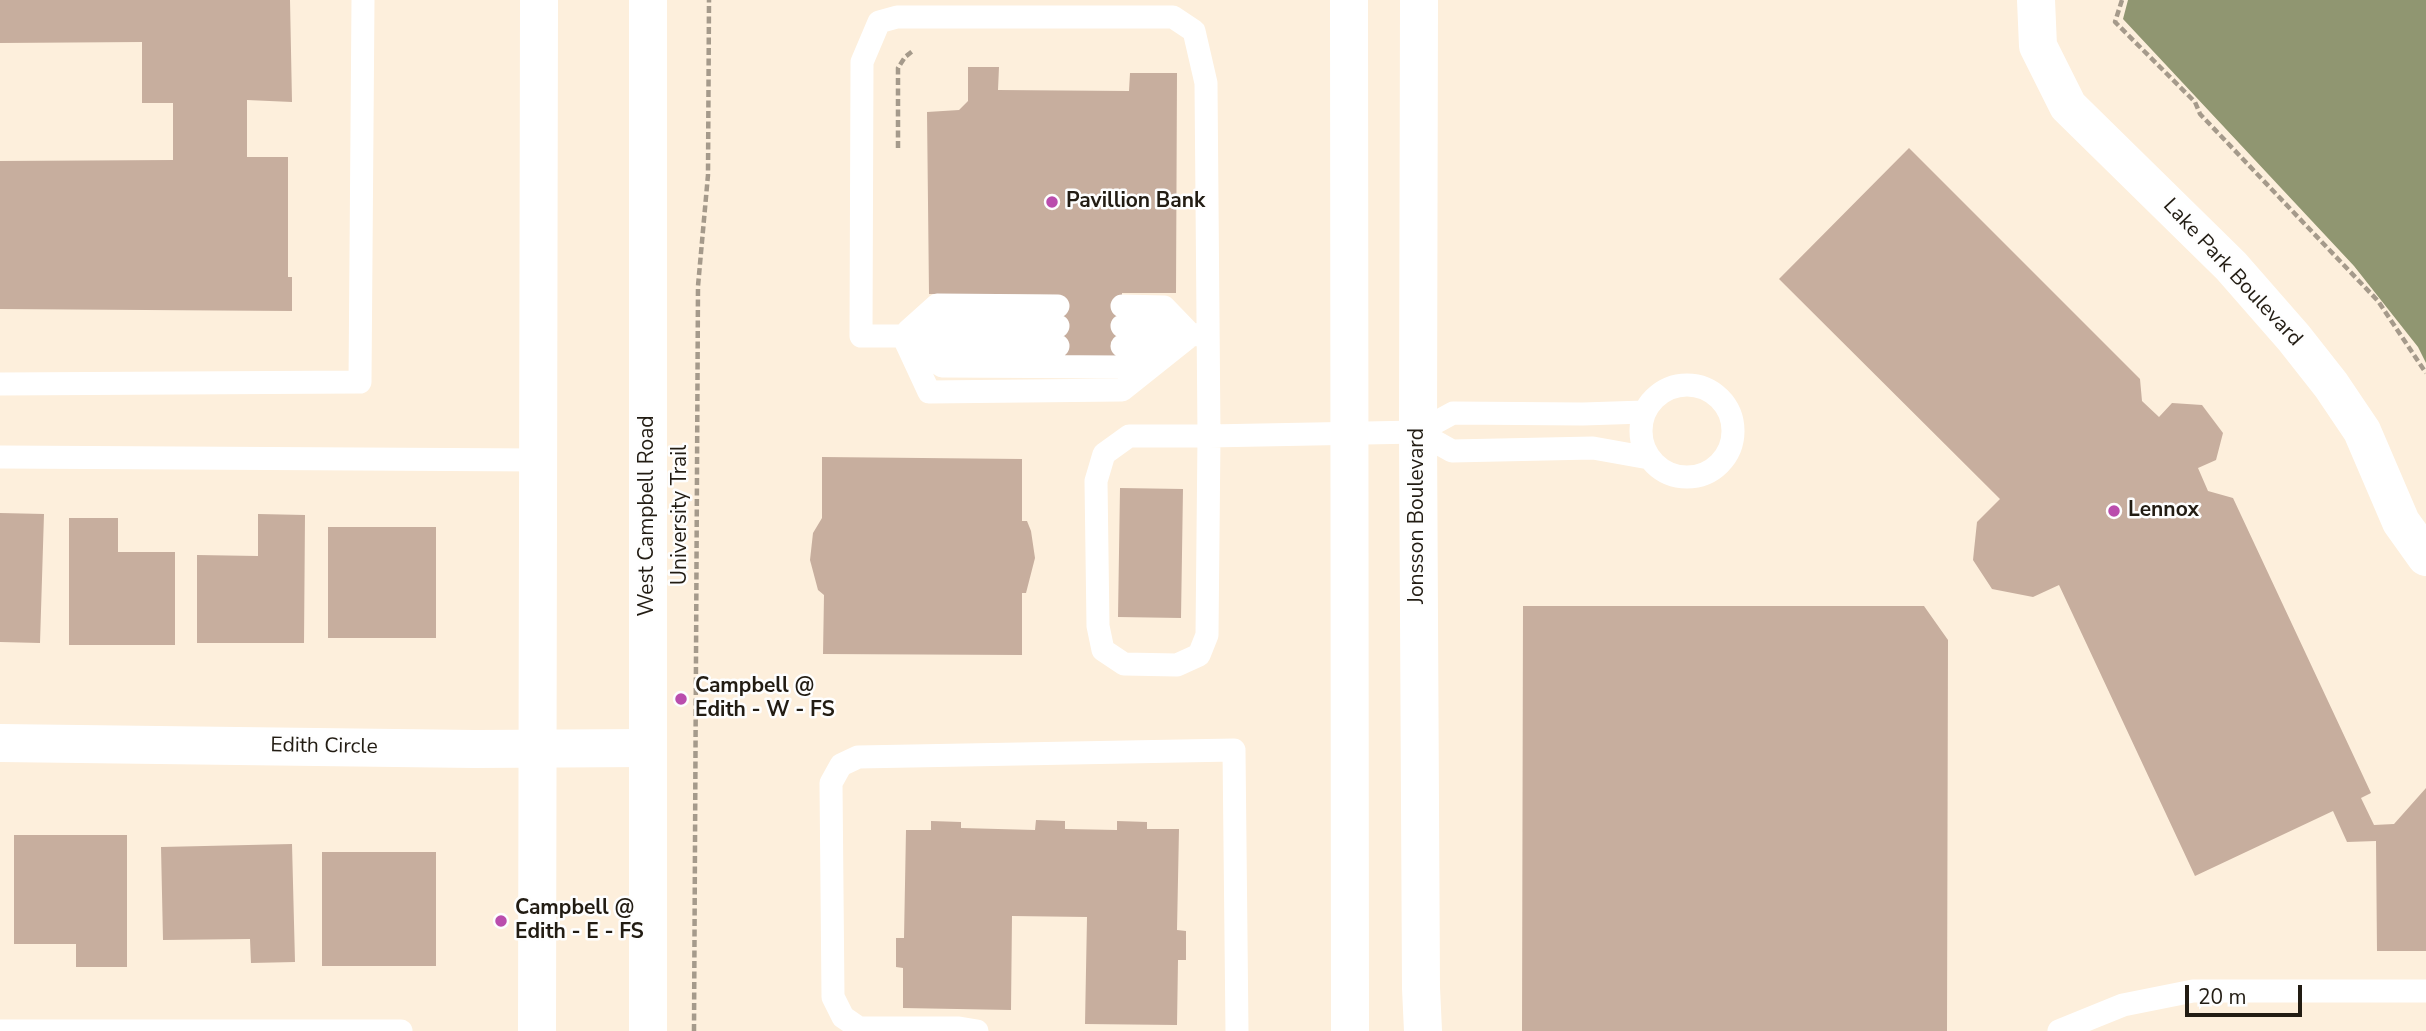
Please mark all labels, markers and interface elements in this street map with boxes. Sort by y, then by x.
place label: Pavillion Bank [1066,189,1205,215]
marker: Pavillion Bank [1044,194,1060,210]
street label: Lake Park Boulevard [2157,194,2307,352]
street label: West Campbell Road [635,415,661,617]
street label: Jonsson Boulevard [1405,428,1431,604]
street label: University Trail [668,445,694,585]
place label: Lennox [2128,498,2199,524]
marker: Lennox [2106,503,2122,519]
place label: Campbell @ Edith - W - FS [695,674,835,724]
marker: Campbell @ Edith - W - FS [673,691,689,707]
street label: Edith Circle [270,733,378,761]
place label: Campbell @ Edith - E - FS [515,896,644,946]
marker: Campbell @ Edith - E - FS [493,913,509,929]
scale bar [2188,972,2305,1016]
text: 20 m [2198,983,2247,1011]

